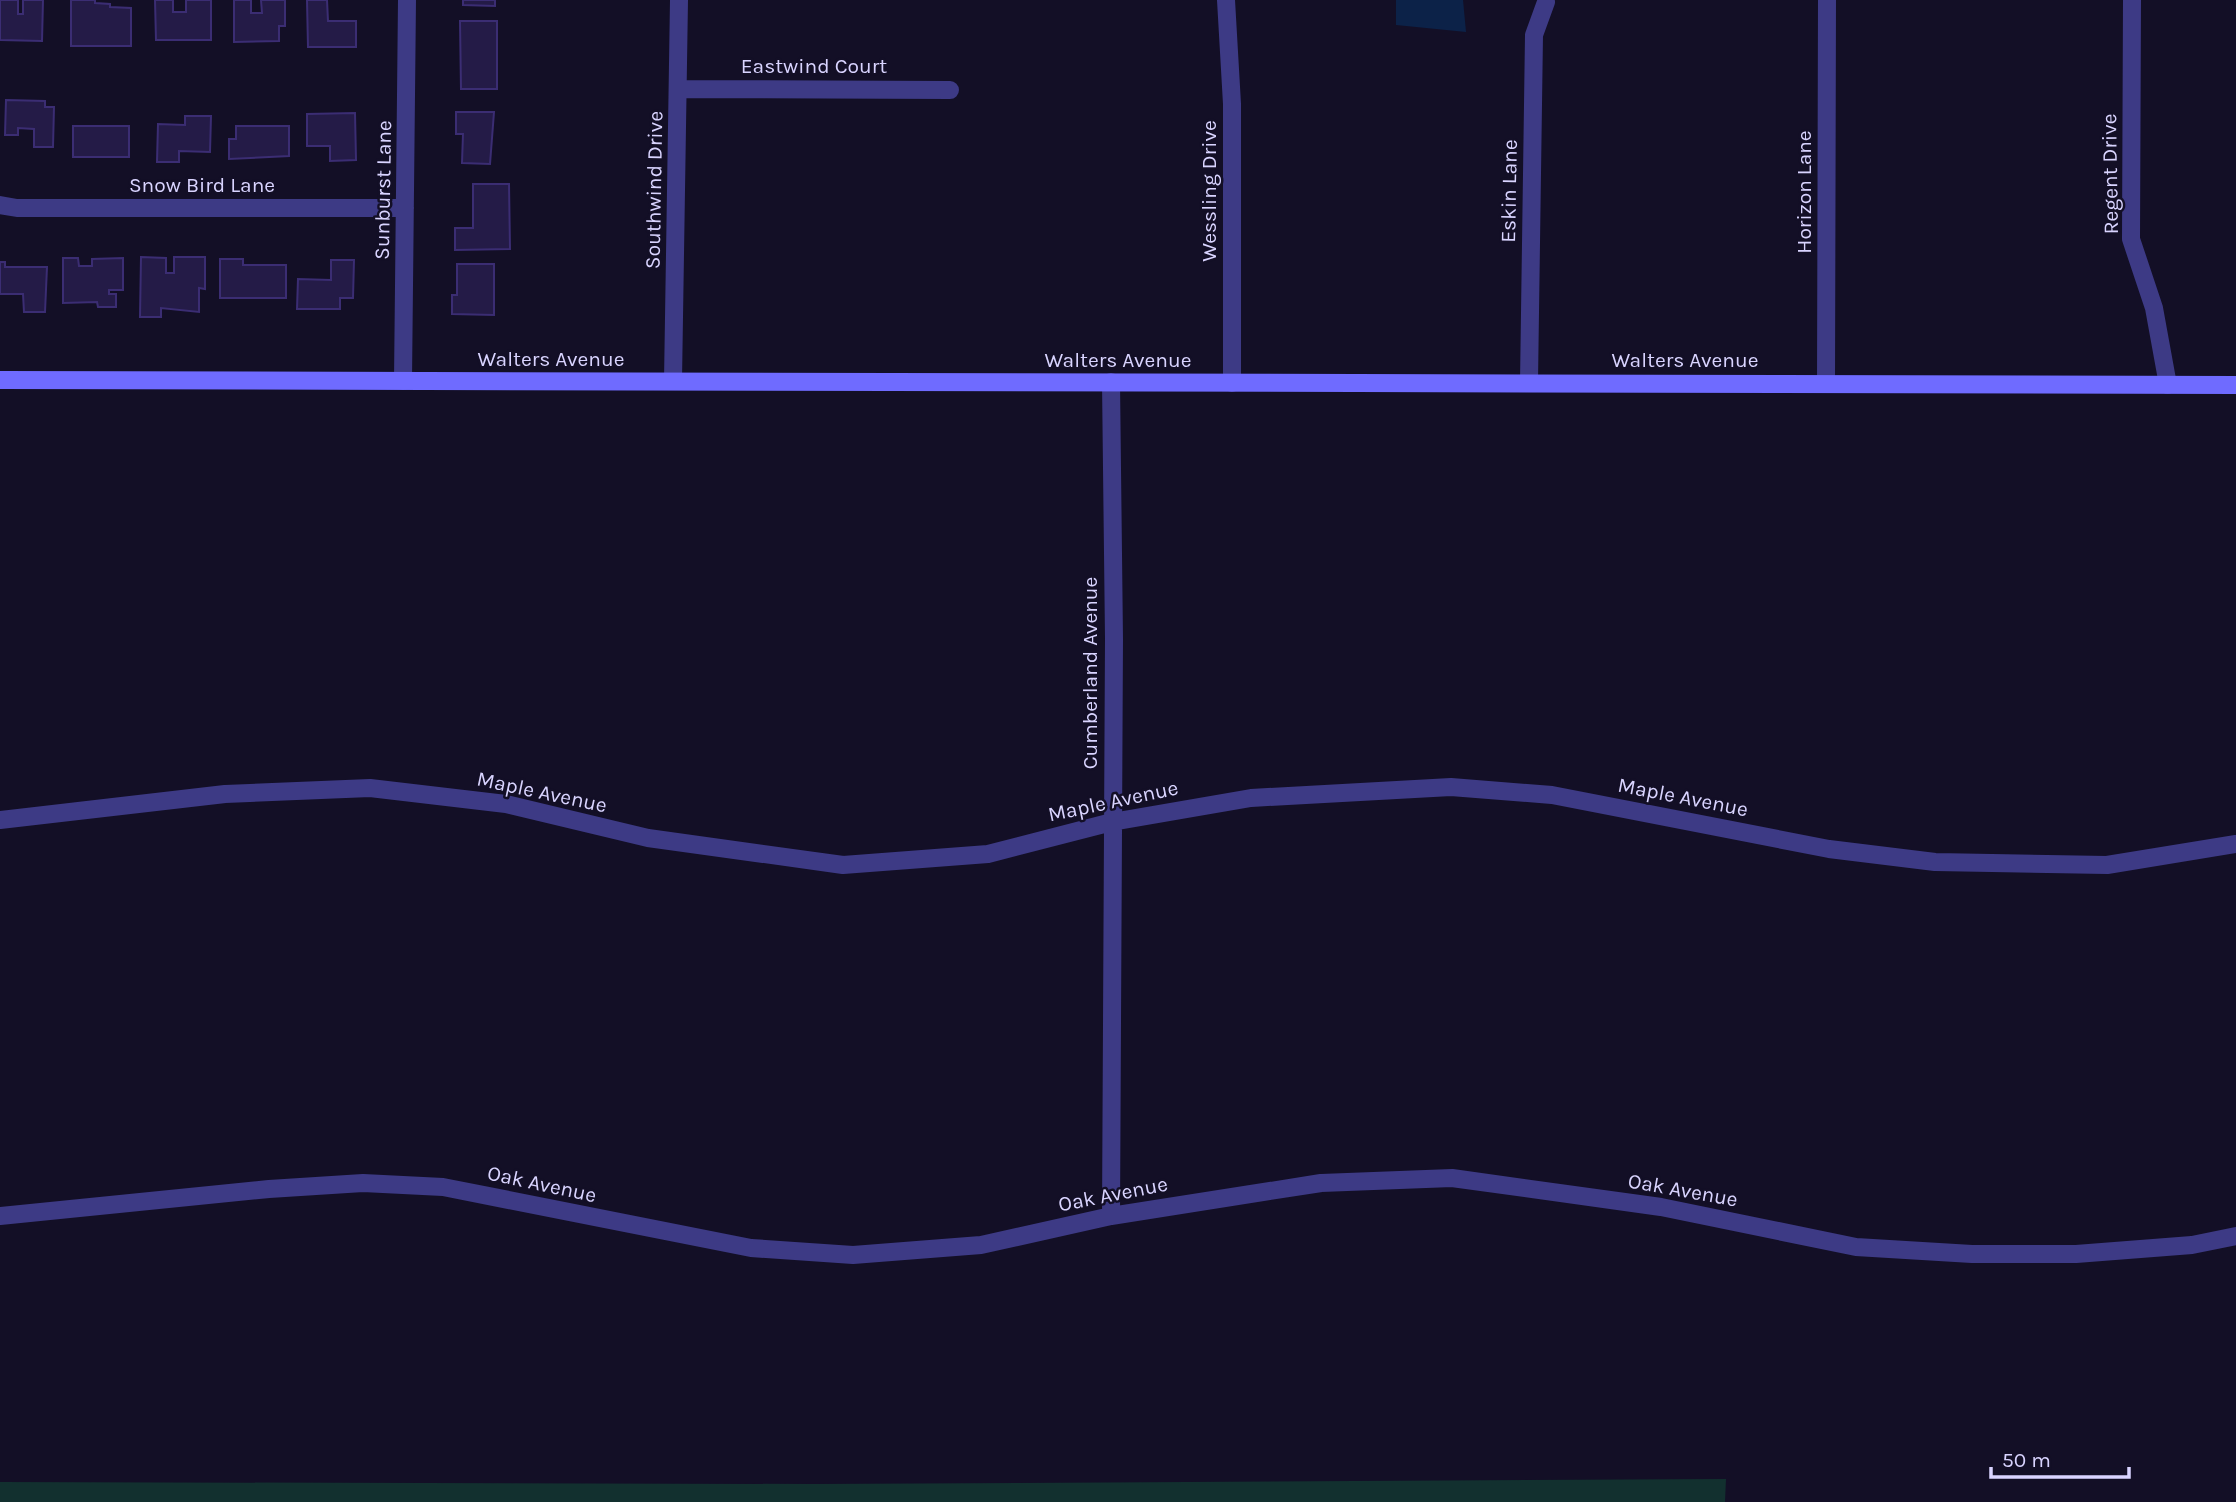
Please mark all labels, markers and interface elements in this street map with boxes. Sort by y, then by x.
street label: Eastwind Court [741,54,887,78]
street label: Southwind Drive [641,111,667,269]
street label: Regent Drive [2097,113,2123,235]
street label: Sunburst Lane [370,120,396,260]
street label: Wessling Drive [1197,120,1221,262]
street label: Horizon Lane [1792,130,1816,254]
street label: Eskin Lane [1496,139,1522,243]
street label: Snow Bird Lane [129,173,275,197]
street label: Walters Avenue [478,347,624,371]
street label: Walters Avenue [1045,348,1191,372]
street label: Walters Avenue [1612,348,1758,372]
street label: Cumberland Avenue [1078,577,1102,769]
street label: Maple Avenue [475,766,609,818]
street label: Maple Avenue [1616,773,1750,821]
street label: Maple Avenue [1046,775,1180,827]
street label: Oak Avenue [485,1161,599,1207]
street label: Oak Avenue [1626,1169,1740,1211]
street label: Oak Avenue [1056,1172,1170,1216]
scale bar [1991,1436,2129,1480]
text: 50 m [2002,1448,2051,1472]

